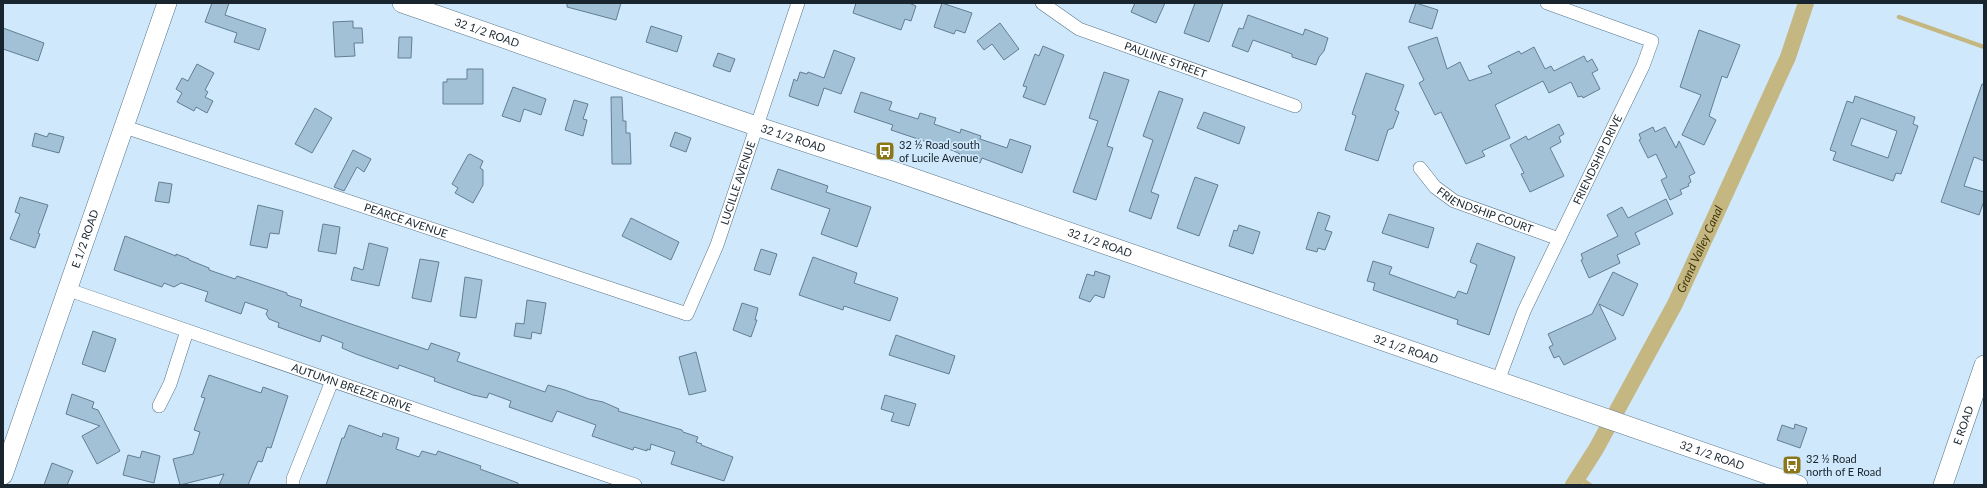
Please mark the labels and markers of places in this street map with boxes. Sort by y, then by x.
place label: 32 ½ Road south of Lucile Avenue [899,138,980,164]
bus stop icon: 32 ½ Road south of Lucile Avenue [874,140,896,162]
place label: 32 ½ Road north of E Road [1806,452,1881,478]
bus stop icon: 32 ½ Road north of E Road [1781,454,1803,476]

